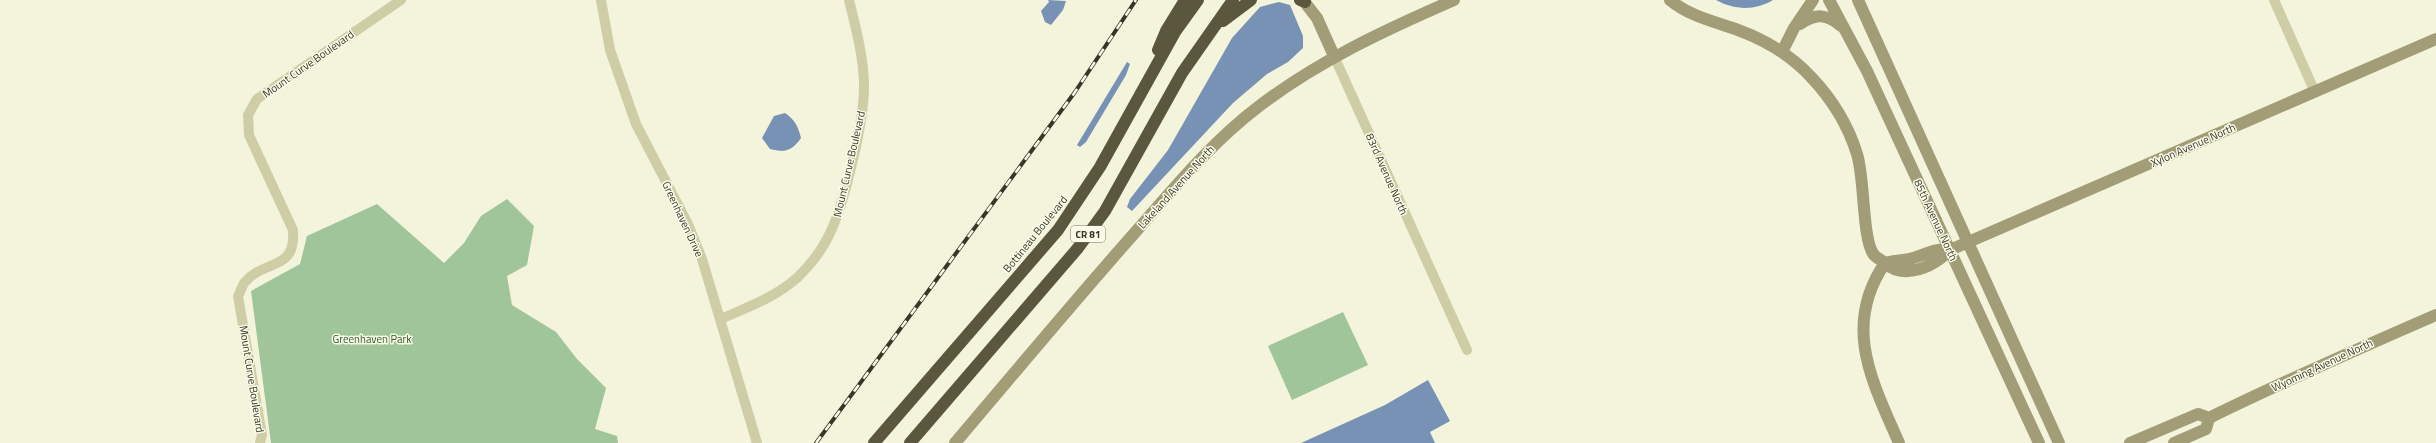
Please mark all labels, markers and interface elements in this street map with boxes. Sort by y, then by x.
street label: Mount Curve Boulevard [259,26,357,102]
street label: Mount Curve Boulevard [829,109,869,219]
street label: Xylon Avenue North [2148,119,2238,171]
street label: 83rd Avenue North [1362,131,1412,217]
street label: Lakeland Avenue North [1134,142,1218,232]
street label: 85th Avenue North [1910,177,1962,263]
street label: Greenhaven Drive [658,178,708,260]
street label: Bottineau Boulevard [999,192,1071,276]
road number: CR 81 [1071,226,1105,242]
street label: Mount Curve Boulevard [236,324,268,434]
park label: Greenhaven Park [333,331,412,347]
street label: Wyoming Avenue North [2269,334,2375,395]

